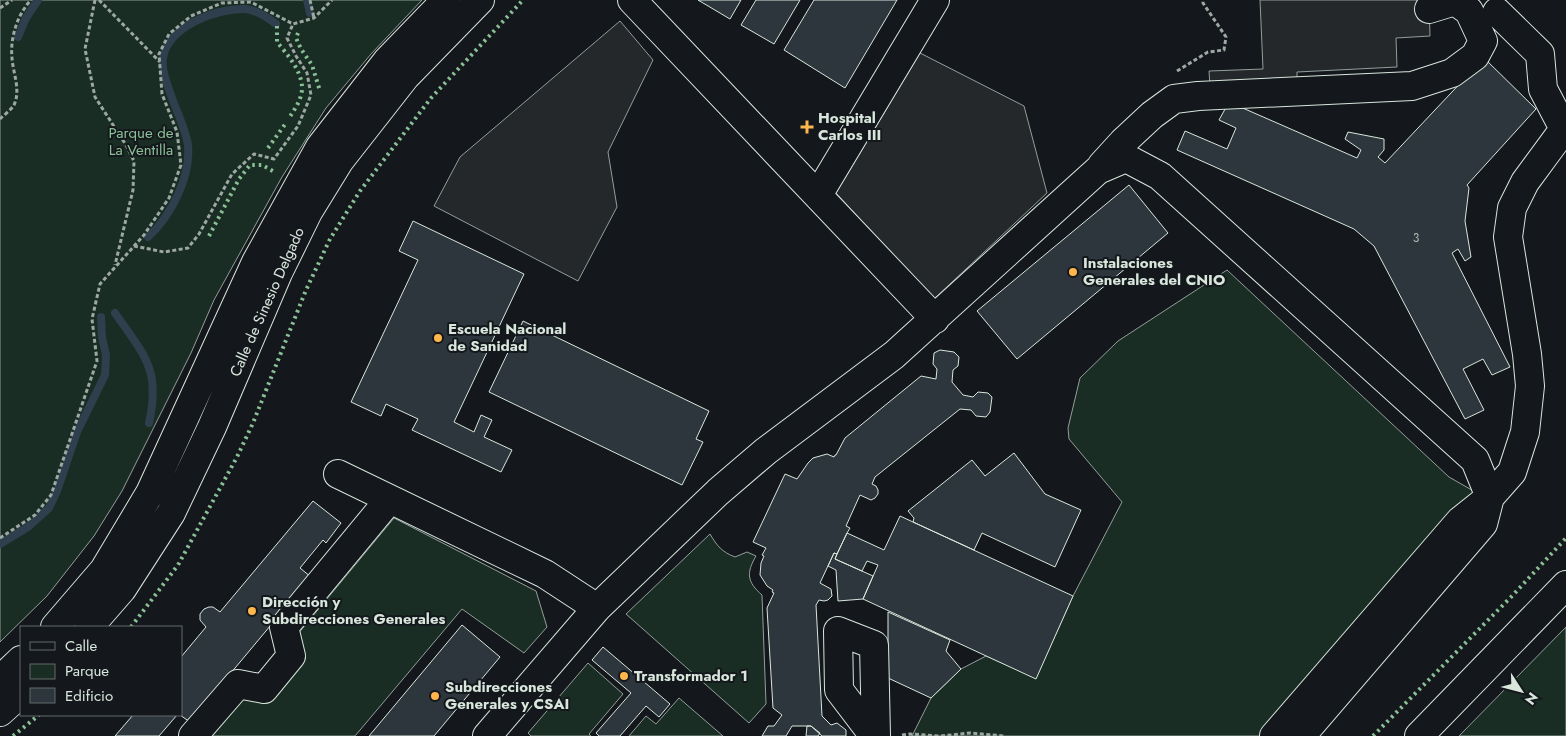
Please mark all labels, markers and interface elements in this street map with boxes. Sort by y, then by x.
place label: Hospital Carlos III [818,107,881,146]
marker: Hospital Carlos III [800,120,814,134]
park label: Parque de La Ventilla [109,122,174,161]
street label: Calle de Sinesio Delgado [224,224,310,380]
house number: 3 [1413,229,1420,247]
place label: Instalaciones Generales del CNIO [1083,252,1225,291]
marker: Instalaciones Generales del CNIO [1067,266,1079,278]
place label: Escuela Nacional de Sanidad [448,318,566,357]
marker: Escuela Nacional de Sanidad [432,332,444,344]
place label: Dirección y Subdirecciones Generales [262,591,445,630]
marker: Dirección y Subdirecciones Generales [246,605,258,617]
legend [20,626,182,716]
text: Calle [65,635,97,657]
text: Parque [65,660,109,682]
place label: Transformador 1 [634,665,748,687]
north arrow [1496,666,1546,716]
marker: Transformador 1 [618,670,630,682]
place label: Subdirecciones Generales y CSAI [445,676,569,715]
text: Edificio [65,685,113,707]
text: N [1520,688,1543,709]
marker: Subdirecciones Generales y CSAI [429,690,441,702]

